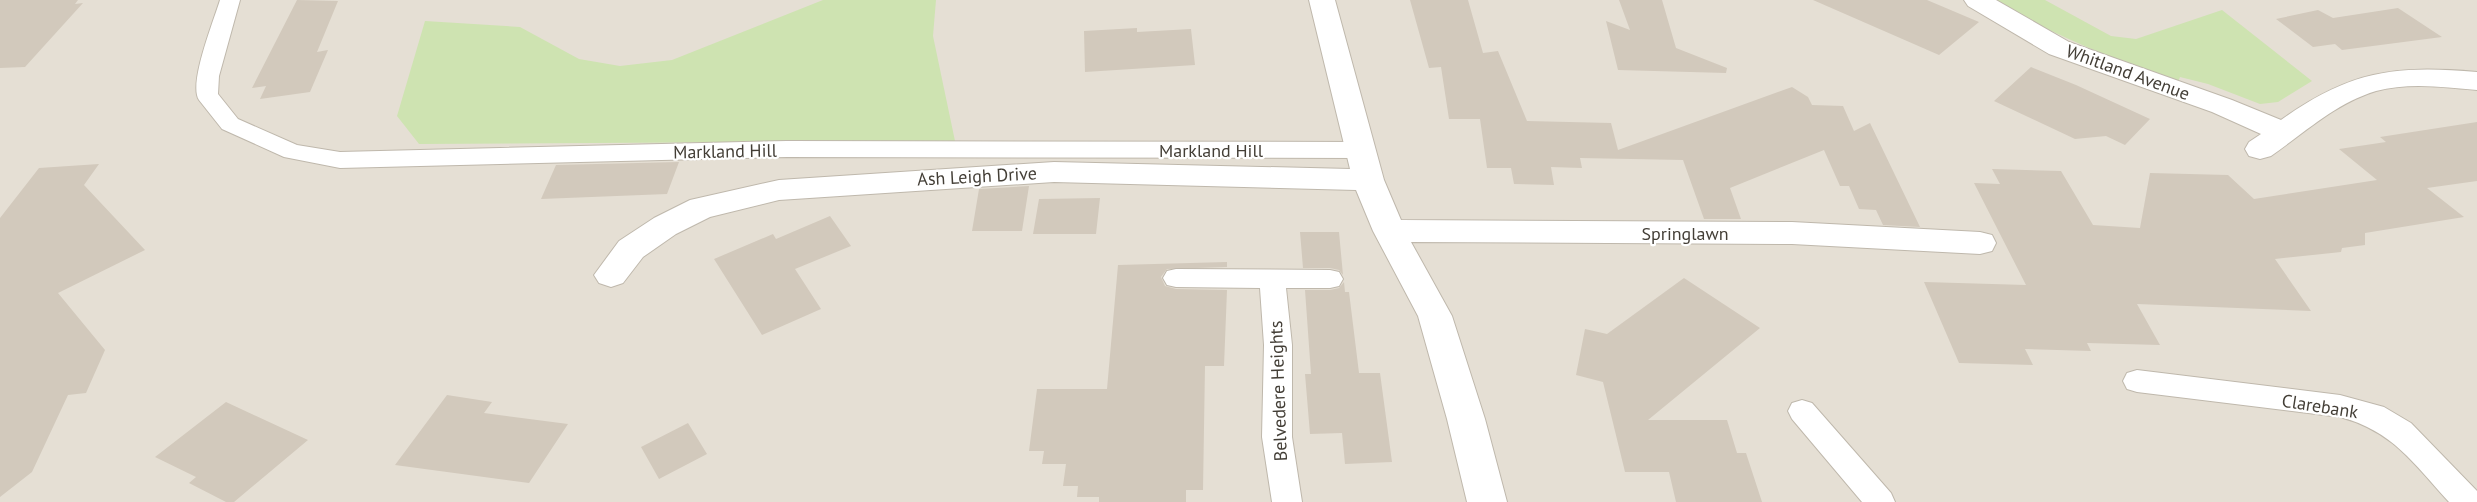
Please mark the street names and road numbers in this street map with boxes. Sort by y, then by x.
street label: Whitland Avenue [2063,39,2193,105]
street label: Markland Hill [673,139,778,163]
street label: Markland Hill [1159,139,1264,162]
street label: Ash Leigh Drive [917,161,1037,191]
street label: Springlawn [1641,222,1729,245]
street label: Belvedere Heights [1264,320,1292,462]
street label: Clarebank [2280,389,2360,423]

